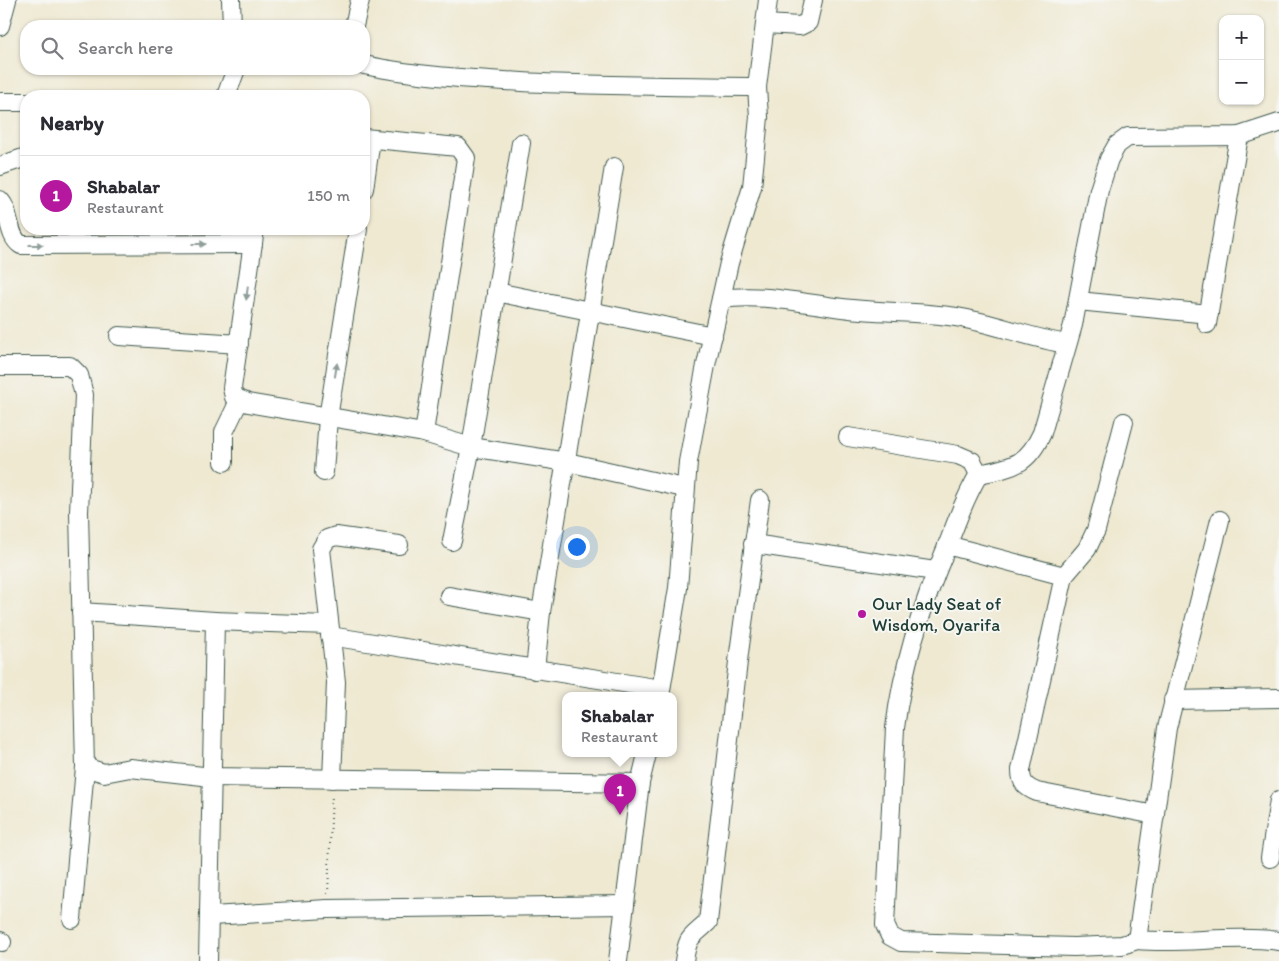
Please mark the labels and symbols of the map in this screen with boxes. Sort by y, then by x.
one-way arrow [191,240,207,248]
one-way arrow [29,241,45,249]
one-way arrow [243,285,251,301]
one-way arrow [332,361,340,377]
your location [564,534,590,560]
place label: Our Lady Seat of Wisdom, Oyarifa [872,593,1001,636]
marker: Our Lady Seat of Wisdom, Oyarifa [856,608,868,620]
pin: 1 [604,774,636,815]

